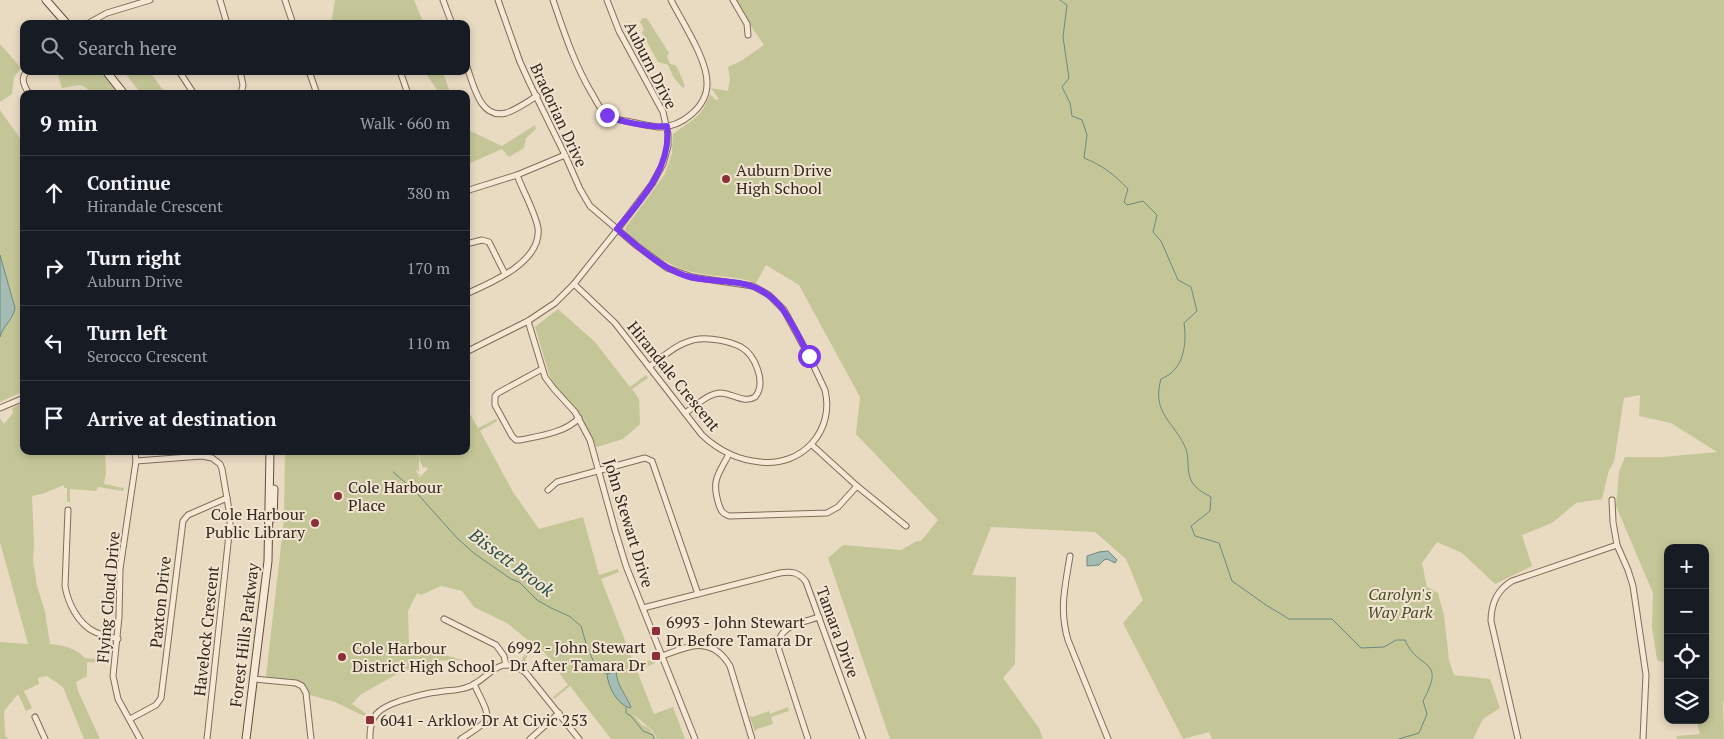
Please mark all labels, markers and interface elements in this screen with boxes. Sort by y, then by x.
street label: Auburn Drive [619,17,683,113]
search box [20,20,470,75]
icon: search [38,34,66,62]
text: Search here [78,35,177,60]
street label: Bradorian Drive [525,59,593,171]
route end [596,104,619,127]
text: 9 min [40,109,97,137]
text: Walk · 660 m [360,112,450,134]
place label: Auburn Drive High School [736,159,832,199]
text: Continue [87,170,171,195]
marker: Auburn Drive High School [720,173,732,185]
icon: ahead [40,179,68,207]
text: 380 m [407,182,450,204]
text: Hirandale Crescent [87,195,223,217]
text: Turn right [87,245,181,270]
icon: right [40,254,68,282]
text: 170 m [407,257,450,279]
text: Auburn Drive [87,270,183,292]
street label: Hirandale Crescent [623,316,725,436]
text: Turn left [87,320,168,345]
icon: left [40,329,68,357]
text: 110 m [407,332,450,354]
text: Serocco Crescent [87,345,208,367]
route start [798,345,821,368]
icon: arrive [40,404,68,432]
text: Arrive at destination [87,406,276,431]
street label: John Stewart Drive [599,456,659,590]
place label: Cole Harbour Place [348,476,443,516]
marker: Cole Harbour Place [332,490,344,502]
place label: Cole Harbour Public Library [206,503,306,543]
marker: Cole Harbour Public Library [309,517,321,529]
water label: Bissett Brook [464,522,560,602]
street label: Flying Cloud Drive [91,530,125,664]
map controls [1664,544,1709,724]
button: + [1664,544,1709,589]
street label: Paxton Drive [144,555,176,649]
street label: Forest Hills Parkway [224,561,264,708]
street label: Havelock Crescent [188,565,224,697]
street label: Tamara Drive [811,583,865,681]
park label: Carolyn's Way Park [1367,583,1433,623]
button: − [1664,589,1709,634]
place label: 6993 - John Stewart Dr Before Tamara Dr [666,611,813,651]
marker: 6993 - John Stewart Dr Before Tamara Dr [650,625,662,637]
button: locate [1664,634,1709,679]
place label: 6992 - John Stewart Dr After Tamara Dr [507,636,647,676]
place label: Cole Harbour District High School [352,637,496,677]
marker: 6992 - John Stewart Dr After Tamara Dr [650,650,662,662]
marker: Cole Harbour District High School [336,651,348,663]
button: layers [1664,679,1709,724]
place label: 6041 - Arklow Dr At Civic 253 [380,709,587,731]
marker: 6041 - Arklow Dr At Civic 253 [364,714,376,726]

